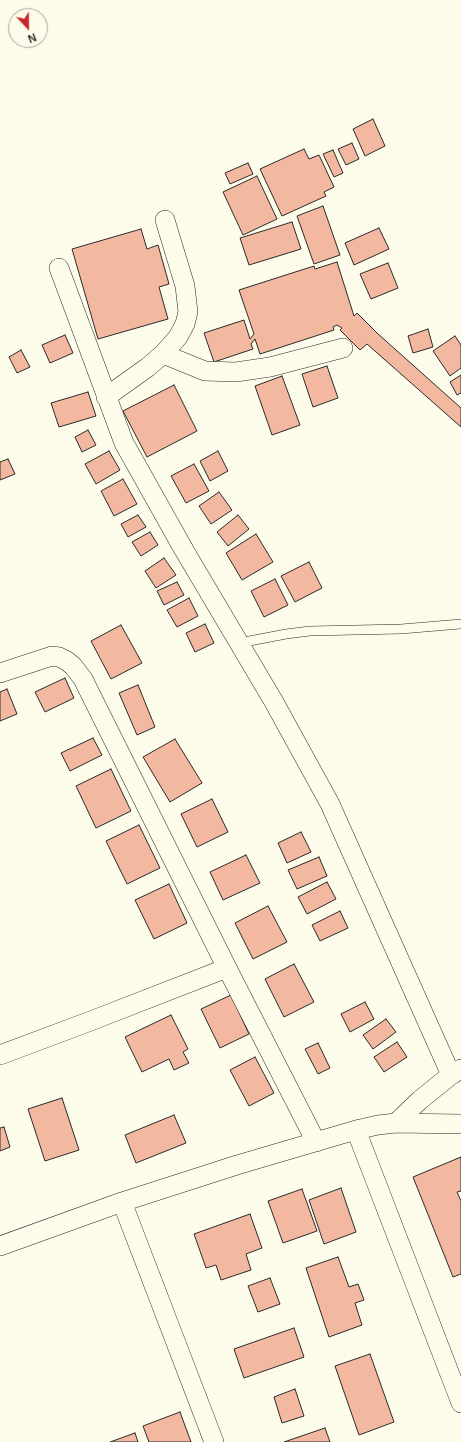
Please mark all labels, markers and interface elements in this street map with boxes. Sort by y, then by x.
north arrow [8,8,48,48]
text: N [26,31,38,45]

